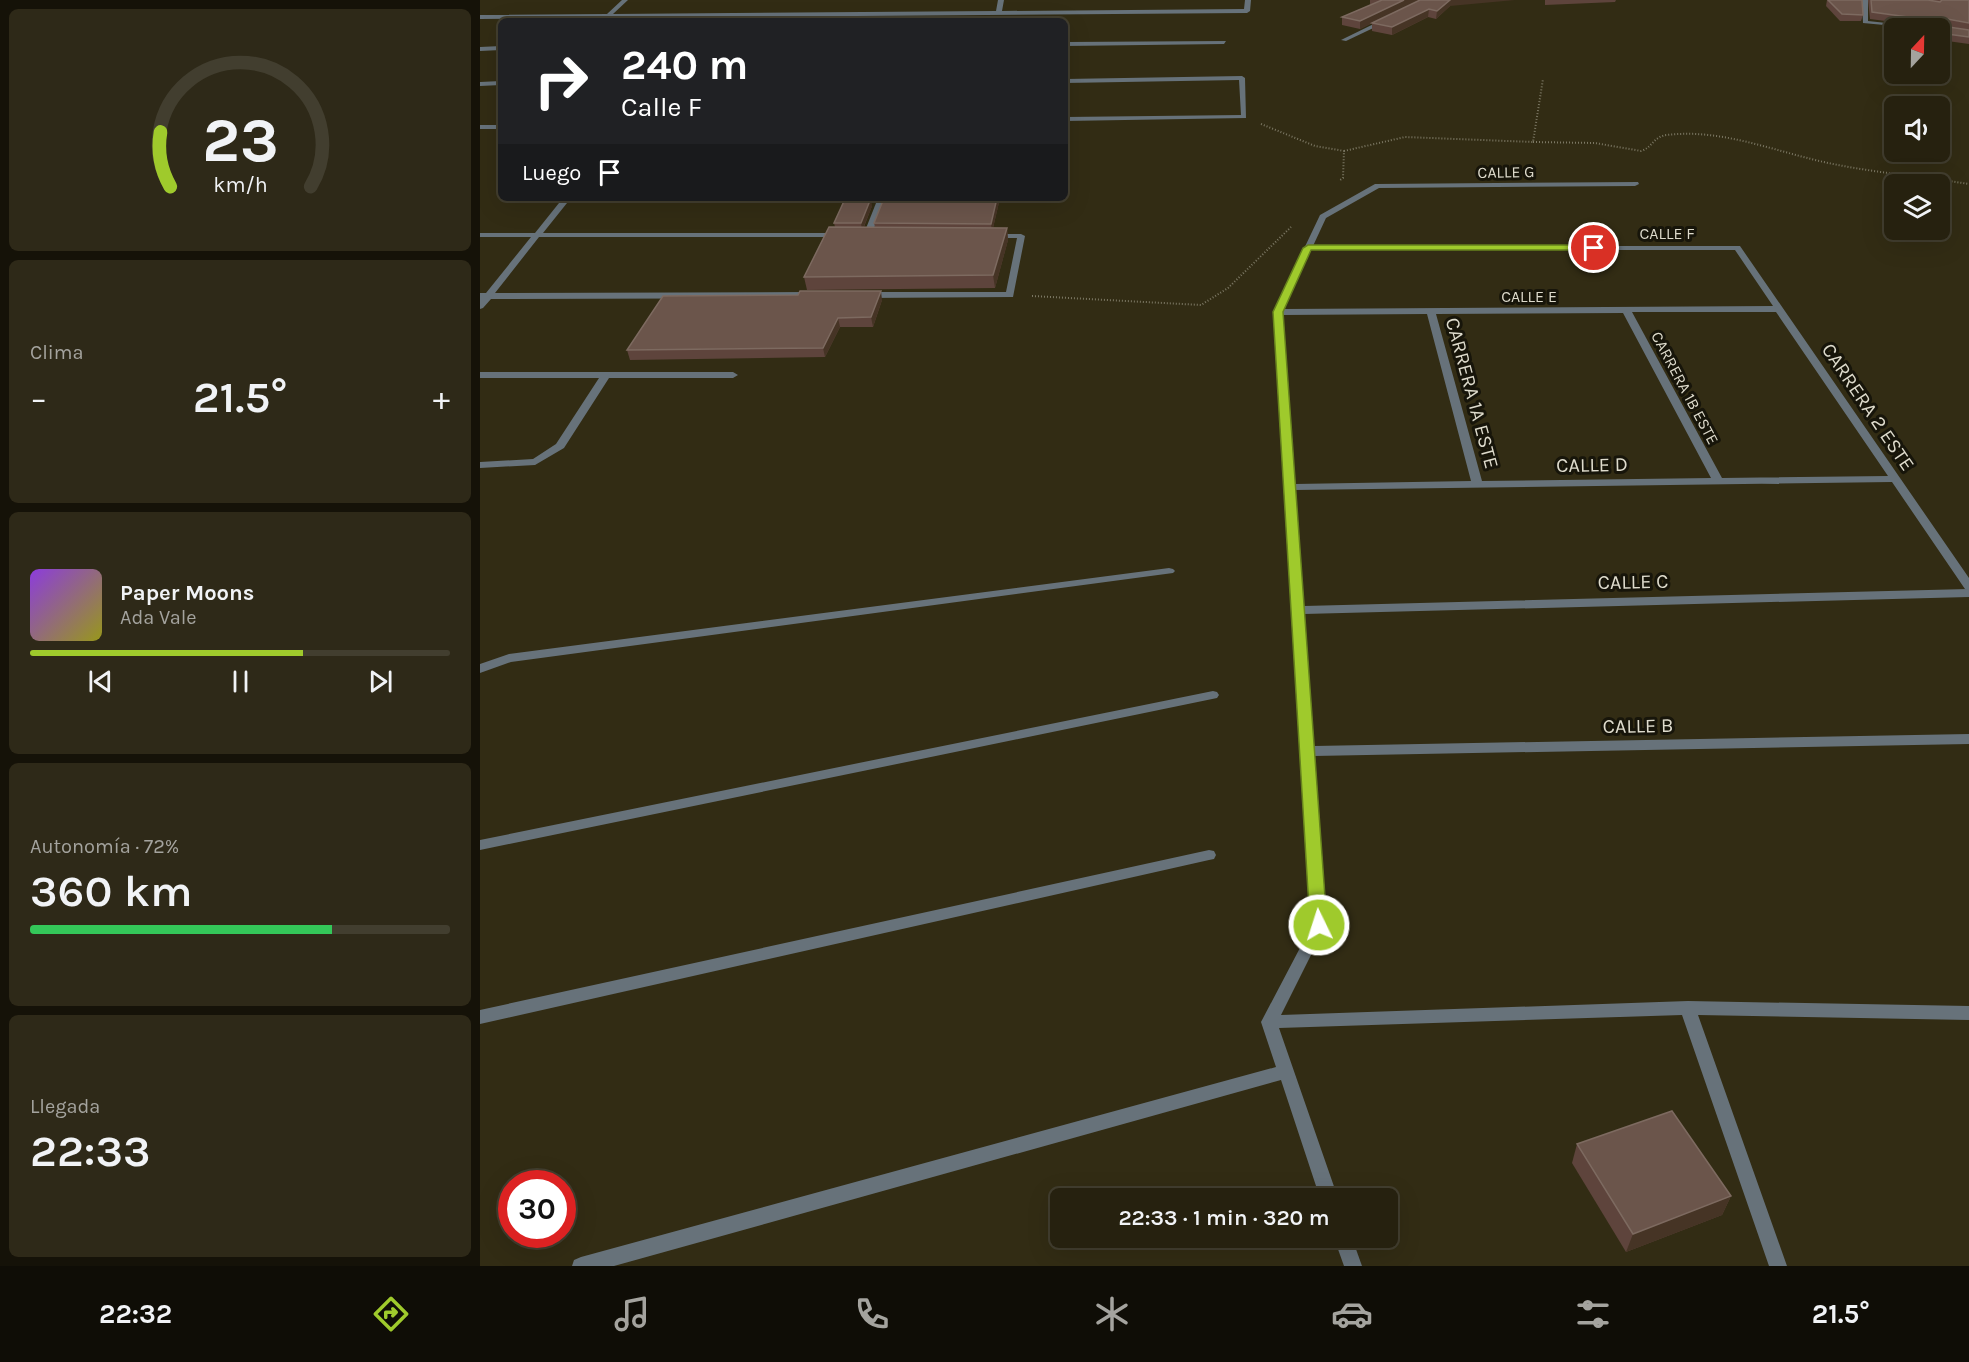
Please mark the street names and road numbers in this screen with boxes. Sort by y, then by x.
street label: CALLE G [1477,162,1535,182]
street label: CALLE F [1639,224,1695,243]
street label: CALLE E [1501,287,1557,306]
street label: CARRERA 1A ESTE [1441,315,1503,471]
street label: CARRERA 1B ESTE [1647,328,1723,448]
street label: CARRERA 2 ESTE [1817,339,1919,475]
street label: CALLE D [1556,453,1628,477]
street label: CALLE C [1597,570,1669,594]
street label: CALLE B [1602,714,1674,738]

